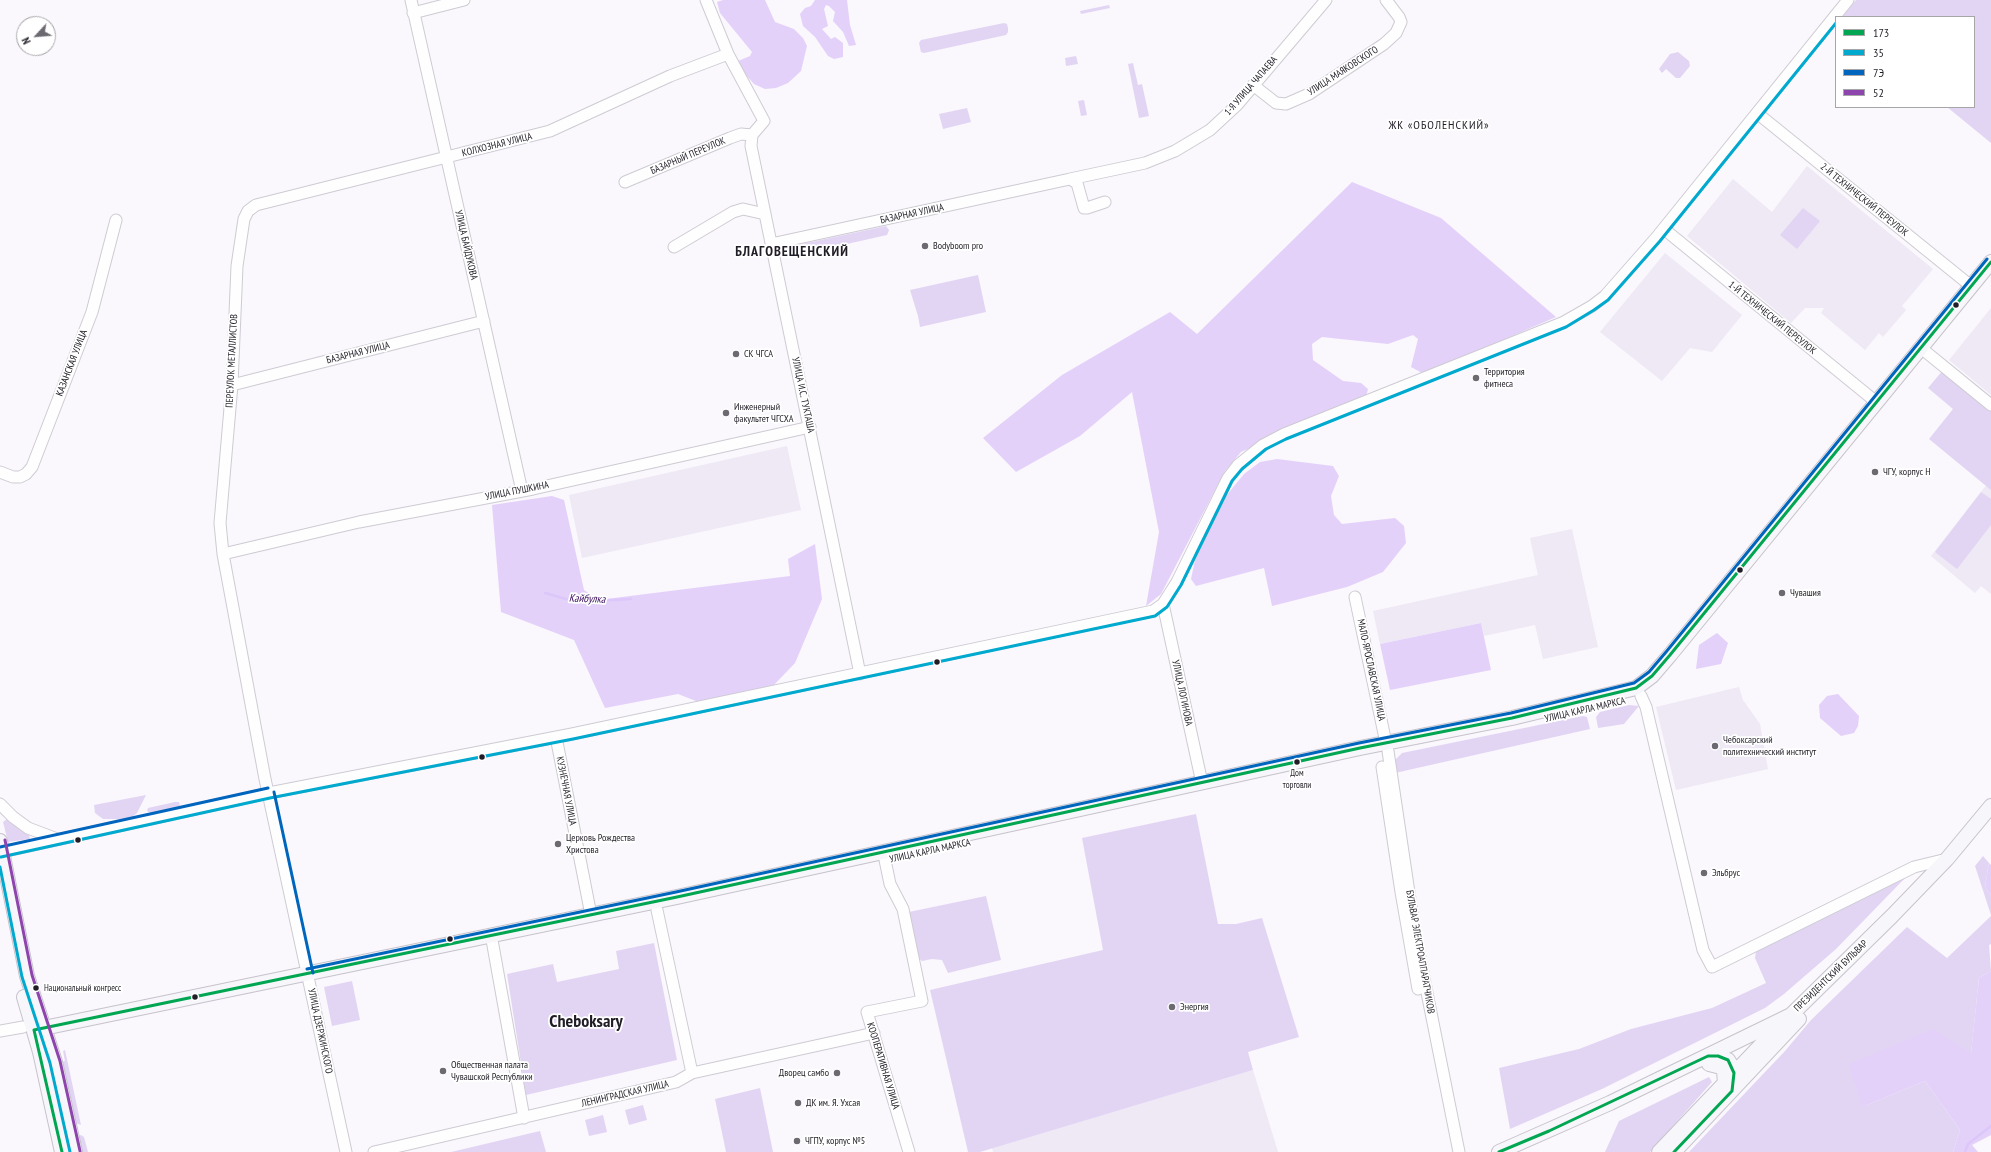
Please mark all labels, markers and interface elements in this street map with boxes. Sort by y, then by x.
north arrow [16,16,56,56]
legend [1835,16,1975,108]
text: 173 [1873,25,1889,40]
text: N [19,35,34,47]
street label: УЛИЦА МАЯКОВСКОГО [1306,44,1380,98]
text: 35 [1873,45,1884,60]
street label: 1-Я УЛИЦА ЧАПАЕВА [1222,54,1280,118]
text: 7Э [1873,65,1884,80]
text: 52 [1873,85,1884,100]
district label: ЖК «ОБОЛЕНСКИЙ» [1388,119,1490,133]
street label: КОЛХОЗНАЯ УЛИЦА [461,130,533,160]
street label: БАЗАРНЫЙ ПЕРЕУЛОК [649,135,727,177]
street label: 2-Й ТЕХНИЧЕСКИЙ ПЕРЕУЛОК [1818,161,1910,239]
street label: БАЗАРНАЯ УЛИЦА [879,201,945,227]
street label: УЛИЦА БАЙДУКОВА [452,209,480,281]
place label: Bodyboom pro [933,240,983,252]
marker: Bodyboom pro [920,241,930,251]
district label: БЛАГОВЕЩЕНСКИЙ [735,244,849,260]
street label: 1-Й ТЕХНИЧЕСКИЙ ПЕРЕУЛОК [1726,279,1818,357]
unlabelled marker [1951,300,1961,310]
street label: ПЕРЕУЛОК МЕТАЛЛИСТОВ [224,314,240,408]
street label: КАЗАНСКАЯ УЛИЦА [54,328,90,398]
street label: БАЗАРНАЯ УЛИЦА [325,339,391,367]
place label: СК ЧГСА [744,348,773,360]
marker: СК ЧГСА [731,349,741,359]
street label: УЛИЦА И.С. ТУКТАША [789,356,817,434]
place label: Территория фитнеса [1484,366,1525,390]
marker: Территория фитнеса [1471,373,1481,383]
place label: Инженерный факультет ЧГСХА [734,401,793,424]
marker: Инженерный факультет ЧГСХА [721,408,731,418]
place label: ЧГУ, корпус Н [1883,466,1931,478]
marker: ЧГУ, корпус Н [1870,467,1880,477]
street label: УЛИЦА ПУШКИНА [484,479,550,503]
unlabelled marker [1735,565,1745,575]
place label: Чувашия [1790,587,1821,599]
marker: Чувашия [1777,588,1787,598]
water label: Кайбулка [569,592,605,606]
street label: МАЛО-ЯРОСЛАВСКАЯ УЛИЦА [1354,618,1388,722]
unlabelled marker [932,657,942,667]
street label: УЛИЦА ЛОГИНОВА [1169,659,1195,727]
street label: УЛИЦА КАРЛА МАРКСА [1543,695,1627,725]
place label: Чебоксарский политехнический институт [1723,734,1816,758]
marker: Чебоксарский политехнический институт [1710,741,1720,751]
unlabelled marker [477,752,487,762]
street label: КУЗНЕЧНАЯ УЛИЦА [553,755,579,827]
marker: Дом торговли [1292,757,1302,767]
place label: Дом торговли [1283,768,1311,789]
place label: Церковь Рождества Христова [566,832,635,856]
unlabelled marker [73,835,83,845]
street label: УЛИЦА КАРЛА МАРКСА [888,837,972,865]
marker: Церковь Рождества Христова [553,839,563,849]
place label: Эльбрус [1712,867,1740,879]
marker: Эльбрус [1699,868,1709,878]
street label: БУЛЬВАР ЭЛЕКТРОАППАРАТЧИКОВ [1403,889,1437,1015]
unlabelled marker [445,934,455,944]
street label: ПРЕЗИДЕНТСКИЙ БУЛЬВАР [1792,938,1870,1014]
marker: Национальный конгресс [31,983,41,993]
place label: Национальный конгресс [44,983,121,993]
street label: УЛИЦА ДЗЕРЖИНСКОГО [305,987,335,1075]
unlabelled marker [190,992,200,1002]
place label: Энергия [1180,1001,1209,1013]
marker: Энергия [1167,1002,1177,1012]
district label: Cheboksary [549,1011,623,1033]
street label: КООПЕРАТИВНАЯ УЛИЦА [864,1021,902,1111]
place label: Общественная палата Чувашской Республики [451,1059,533,1082]
marker: Общественная палата Чувашской Республики [438,1066,448,1076]
place label: Дворец самбо [779,1067,829,1079]
marker: Дворец самбо [832,1068,842,1078]
street label: ЛЕНИНГРАДСКАЯ УЛИЦА [580,1078,670,1110]
place label: ДК им. Я. Ухсая [806,1097,860,1109]
marker: ДК им. Я. Ухсая [793,1098,803,1108]
place label: ЧГПУ, корпус №5 [805,1135,865,1147]
marker: ЧГПУ, корпус №5 [792,1136,802,1146]

